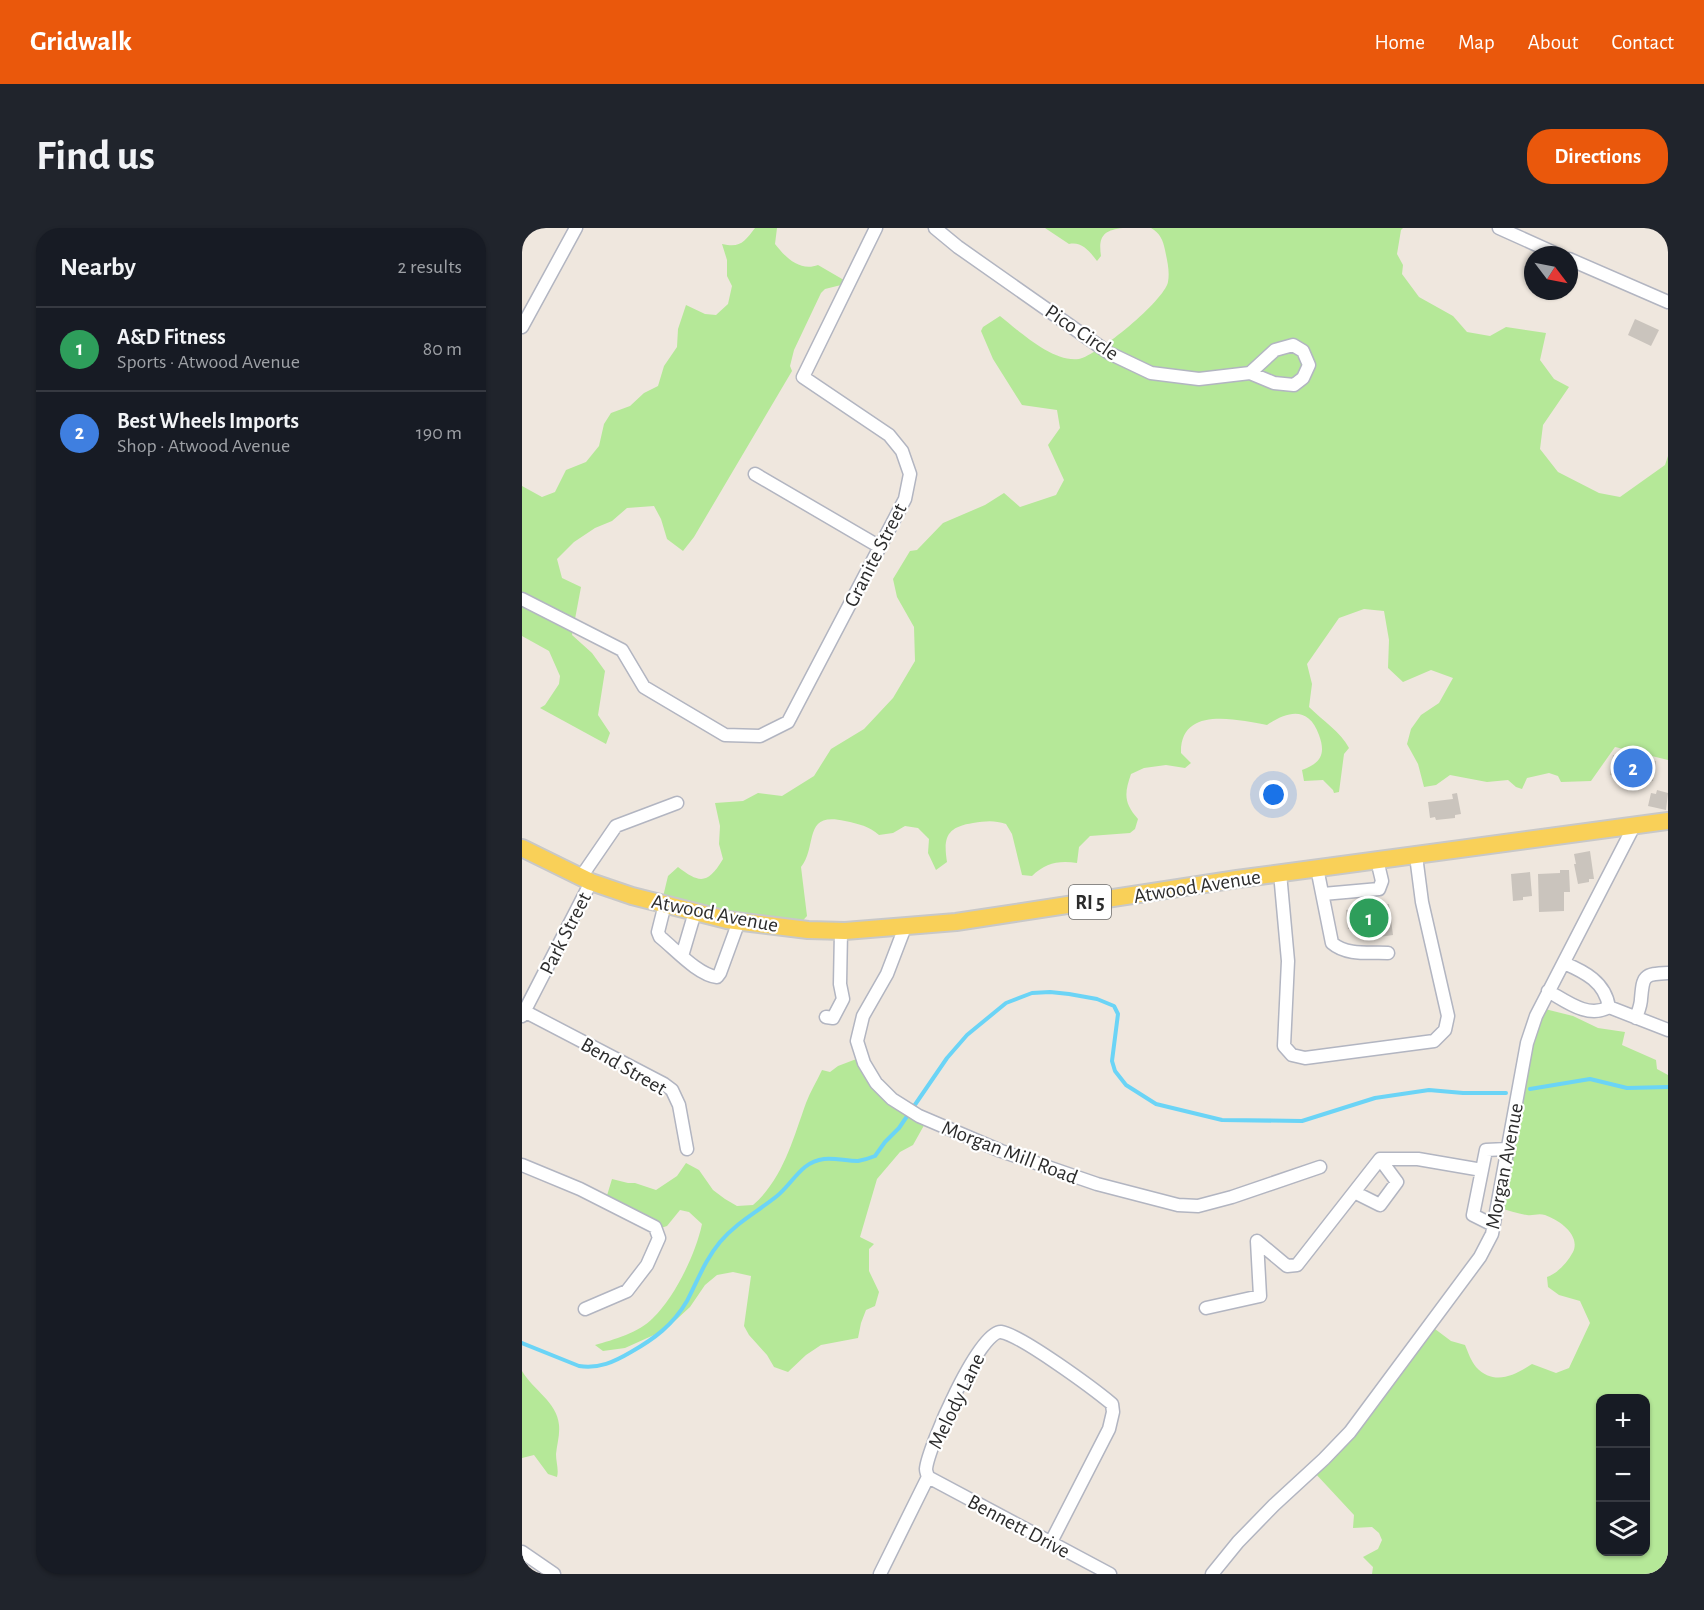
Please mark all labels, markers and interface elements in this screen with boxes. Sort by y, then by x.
text: Gridwalk [30,28,132,56]
text: Home [1374,32,1425,53]
text: Map [1458,32,1495,53]
text: About [1528,32,1578,53]
text: Contact [1611,32,1674,53]
button: Directions [1527,129,1668,184]
text: Find us [36,135,155,177]
north arrow [1524,246,1578,300]
text: Nearby [60,254,136,280]
text: 2 results [398,257,462,277]
street label: Pico Circle [1041,300,1122,364]
text: A&D Fitness [117,326,226,348]
text: 1 [76,339,83,359]
text: 80 m [423,339,462,359]
text: Sports · Atwood Avenue [117,352,300,372]
text: Best Wheels Imports [117,410,299,432]
text: 2 [75,423,84,443]
text: 190 m [416,423,462,443]
text: Shop · Atwood Avenue [117,436,290,456]
street label: Granite Street [840,500,911,610]
pin: 2 [1614,746,1652,790]
your location [1259,780,1288,809]
street label: Atwood Avenue [1132,866,1262,907]
road number: RI 5 [1069,885,1111,919]
street label: Park Street [536,888,595,978]
street label: Atwood Avenue [650,891,780,936]
pin: 1 [1350,896,1388,940]
street label: Bend Street [577,1033,671,1100]
street label: Morgan Avenue [1482,1101,1527,1231]
street label: Morgan Mill Road [939,1117,1081,1188]
street label: Melody Lane [924,1350,989,1452]
map controls [1596,1394,1650,1556]
button: + [1596,1394,1650,1448]
button: − [1596,1448,1650,1502]
street label: Bennett Drive [964,1491,1073,1562]
button: layers [1596,1502,1650,1556]

